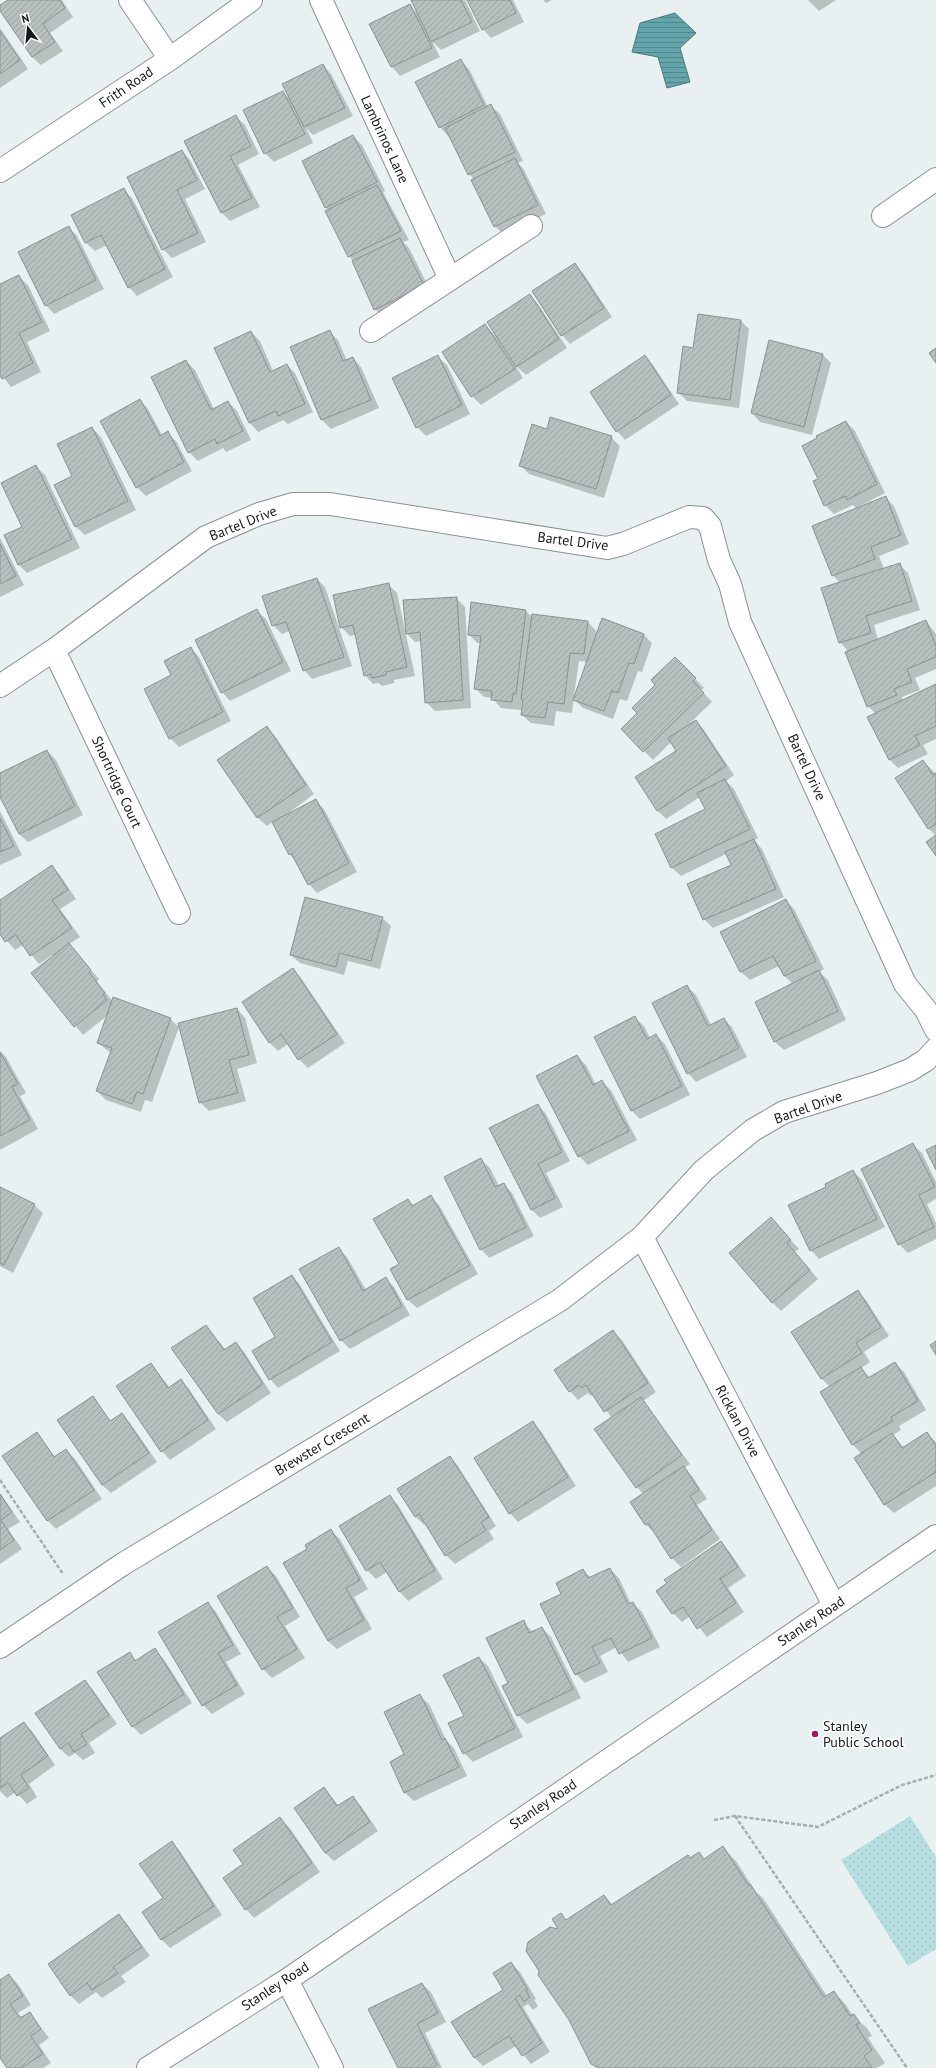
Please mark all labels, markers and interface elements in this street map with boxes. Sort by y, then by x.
north arrow [8,8,48,48]
text: N [20,11,31,26]
street label: Frith Road [95,62,157,112]
street label: Lambrinos Lane [357,92,413,186]
street label: Bartel Drive [207,501,279,545]
street label: Bartel Drive [537,528,609,554]
street label: Bartel Drive [784,731,830,803]
street label: Shortridge Court [88,733,146,831]
street label: Bartel Drive [771,1086,845,1128]
street label: Ricklan Drive [712,1382,764,1460]
street label: Brewster Crescent [271,1409,373,1479]
street label: Stanley Road [774,1592,848,1650]
place label: Stanley Public School [823,1717,904,1751]
marker: Stanley Public School [810,1729,820,1739]
street label: Stanley Road [506,1775,580,1833]
street label: Stanley Road [238,1957,312,2015]

